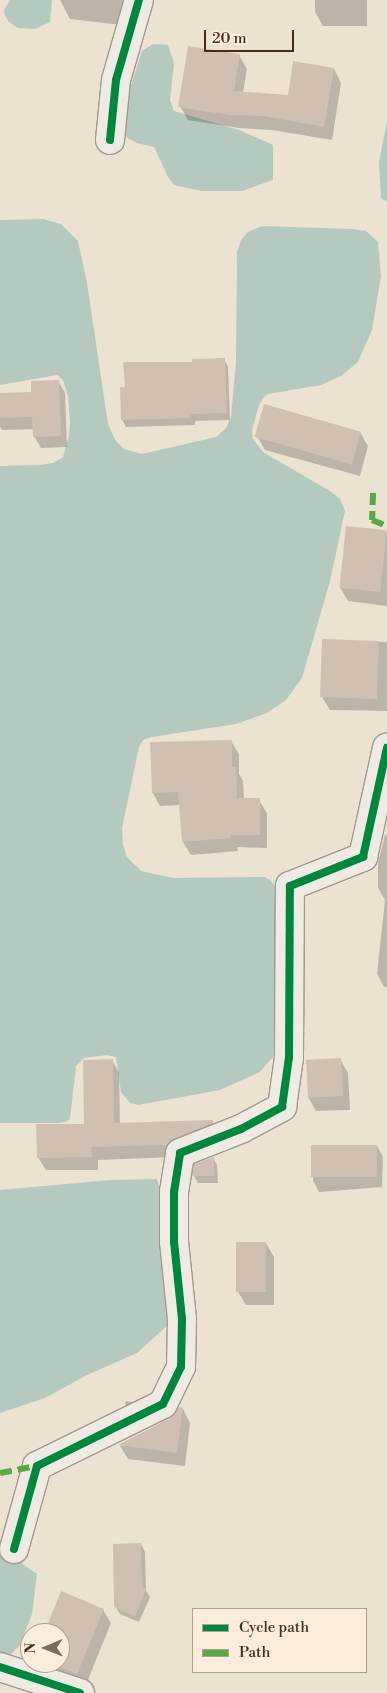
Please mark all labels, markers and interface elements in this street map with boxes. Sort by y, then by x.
scale bar [207,20,297,52]
text: 20 m [212,29,247,48]
legend [192,1608,367,1673]
text: Cycle path [239,1618,309,1637]
north arrow [20,1623,70,1673]
text: N [22,1643,40,1654]
text: Path [239,1643,271,1662]

